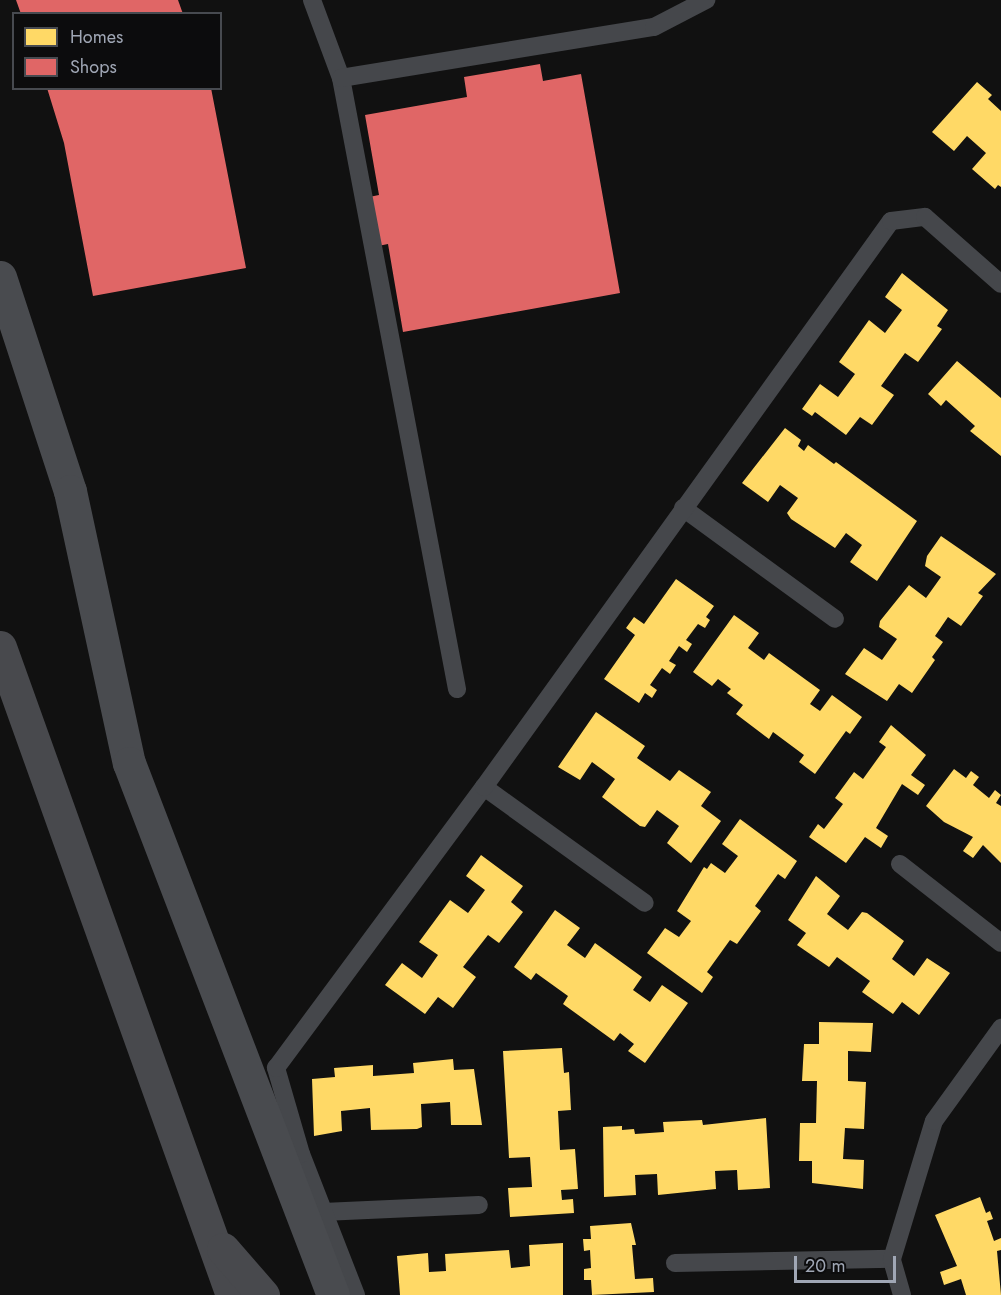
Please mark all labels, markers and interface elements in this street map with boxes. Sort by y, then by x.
legend [12,12,222,90]
text: Homes [70,24,123,50]
text: Shops [70,54,117,80]
scale bar [797,1244,899,1282]
text: 20 m [805,1253,845,1279]

